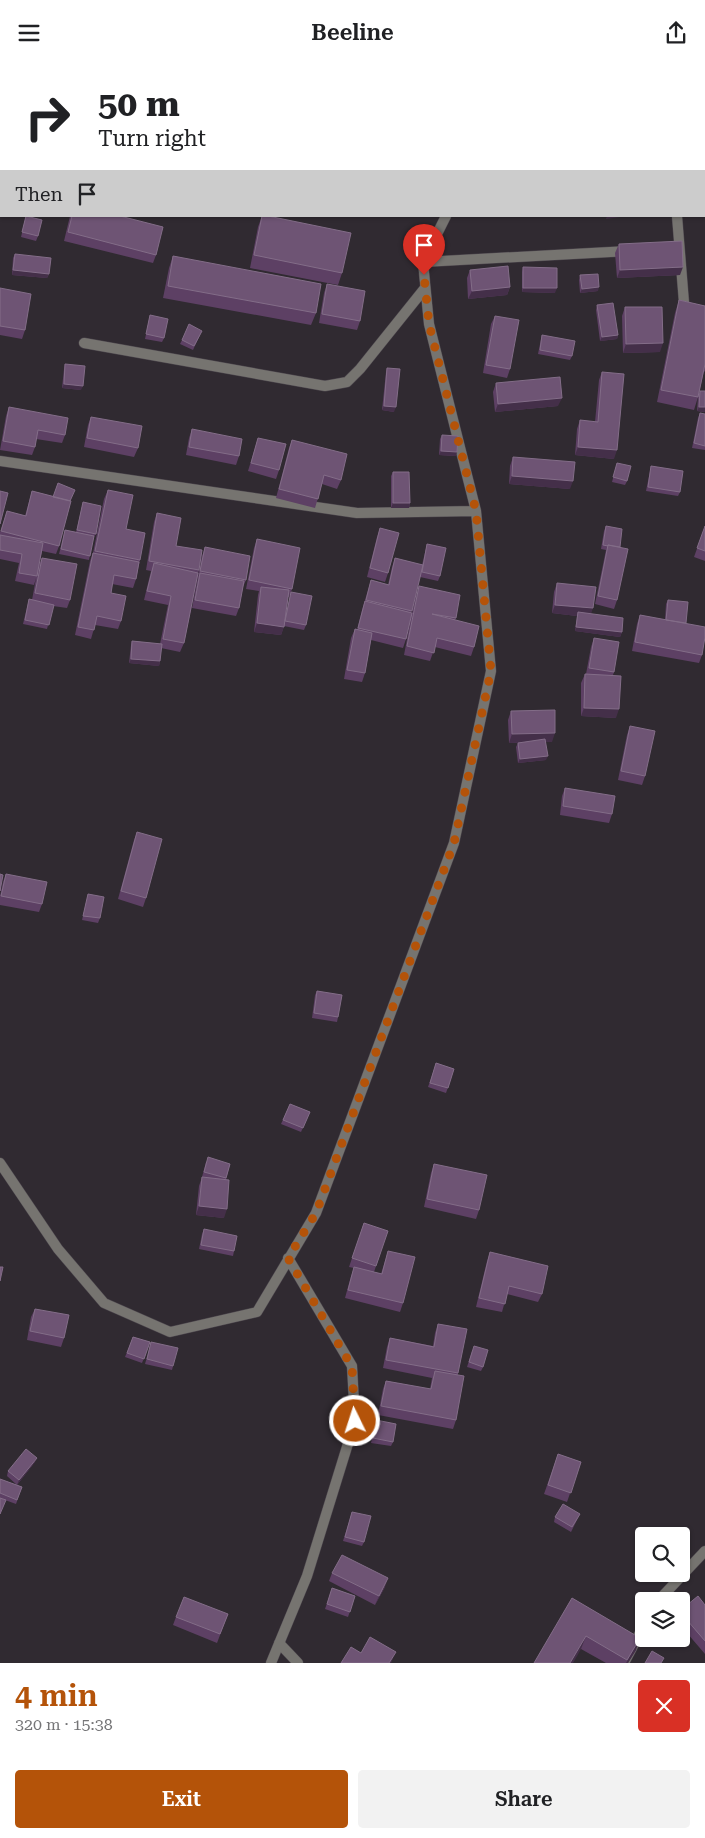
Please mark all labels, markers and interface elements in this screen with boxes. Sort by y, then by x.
icon: menu [15,19,43,47]
icon: share [662,19,690,47]
text: Beeline [311,20,394,45]
text: 50 m [98,84,180,125]
icon: right [15,85,80,150]
text: Turn right [98,126,206,151]
icon: arrive [73,180,101,208]
text: Then [15,183,63,206]
pin [403,224,445,275]
icon: arrive [410,231,438,259]
position arrow [328,1394,380,1446]
map controls [635,1527,690,1647]
button: search [635,1527,690,1582]
button: layers [635,1592,690,1647]
text: 4 min [15,1678,98,1713]
button: close [638,1680,690,1732]
text: 320 m · 15:38 [15,1715,113,1734]
button: Exit [15,1770,348,1828]
button: Share [358,1770,690,1828]

